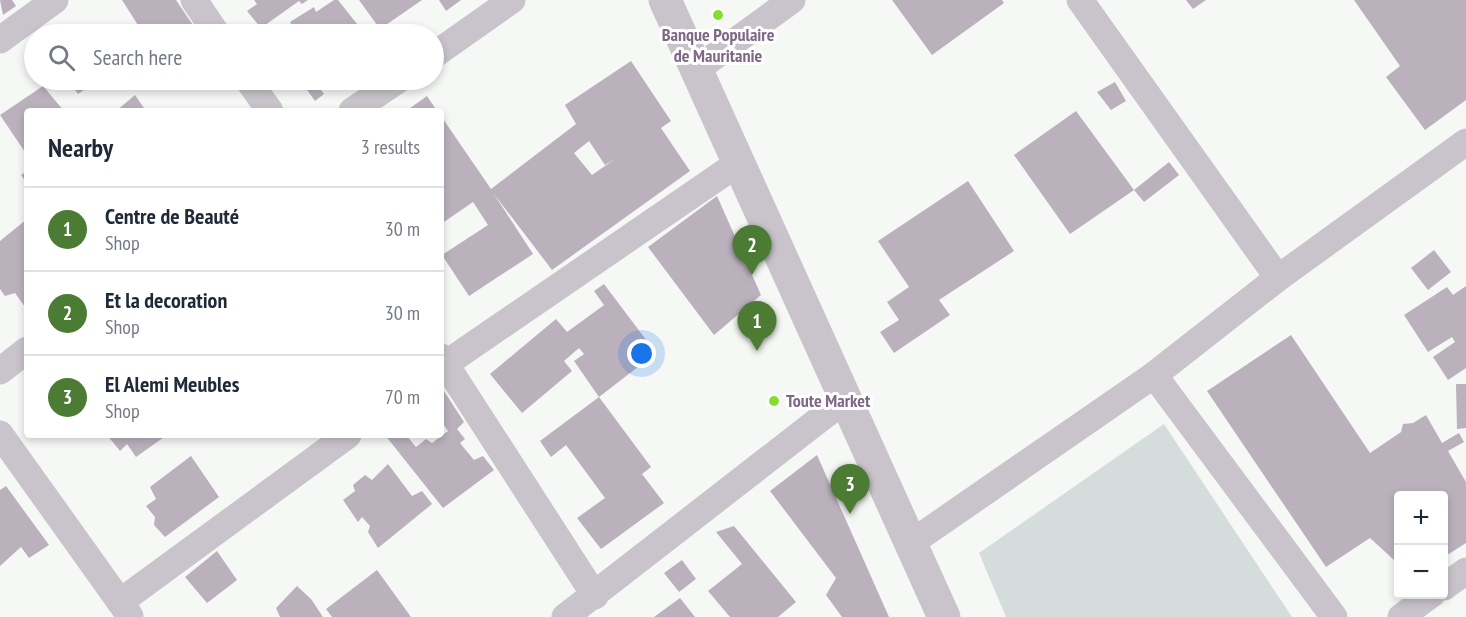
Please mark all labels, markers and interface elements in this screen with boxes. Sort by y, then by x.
marker: Banque Populaire de Mauritanie [711,8,725,22]
place label: Banque Populaire de Mauritanie [662,23,775,67]
search box [24,24,444,90]
icon: search [45,41,78,74]
text: Search here [93,43,182,71]
text: Nearby [48,131,113,164]
text: 3 results [361,134,420,160]
text: Centre de Beauté [105,202,239,230]
text: 1 [63,216,72,242]
text: 30 m [385,216,420,242]
pin: 2 [732,226,771,275]
text: Shop [105,230,140,256]
text: Et la decoration [105,286,227,314]
text: 2 [63,300,72,326]
text: 30 m [385,300,420,326]
pin: 1 [738,302,777,351]
text: Shop [105,314,140,340]
your location [627,339,656,368]
text: El Alemi Meubles [105,370,239,398]
text: 3 [63,384,72,410]
text: 70 m [385,384,420,410]
place label: Toute Market [786,389,871,412]
marker: Toute Market [767,394,781,408]
text: Shop [105,398,140,424]
pin: 3 [830,464,870,514]
map controls [1394,491,1448,599]
button: + [1394,491,1448,545]
button: − [1394,545,1448,599]

